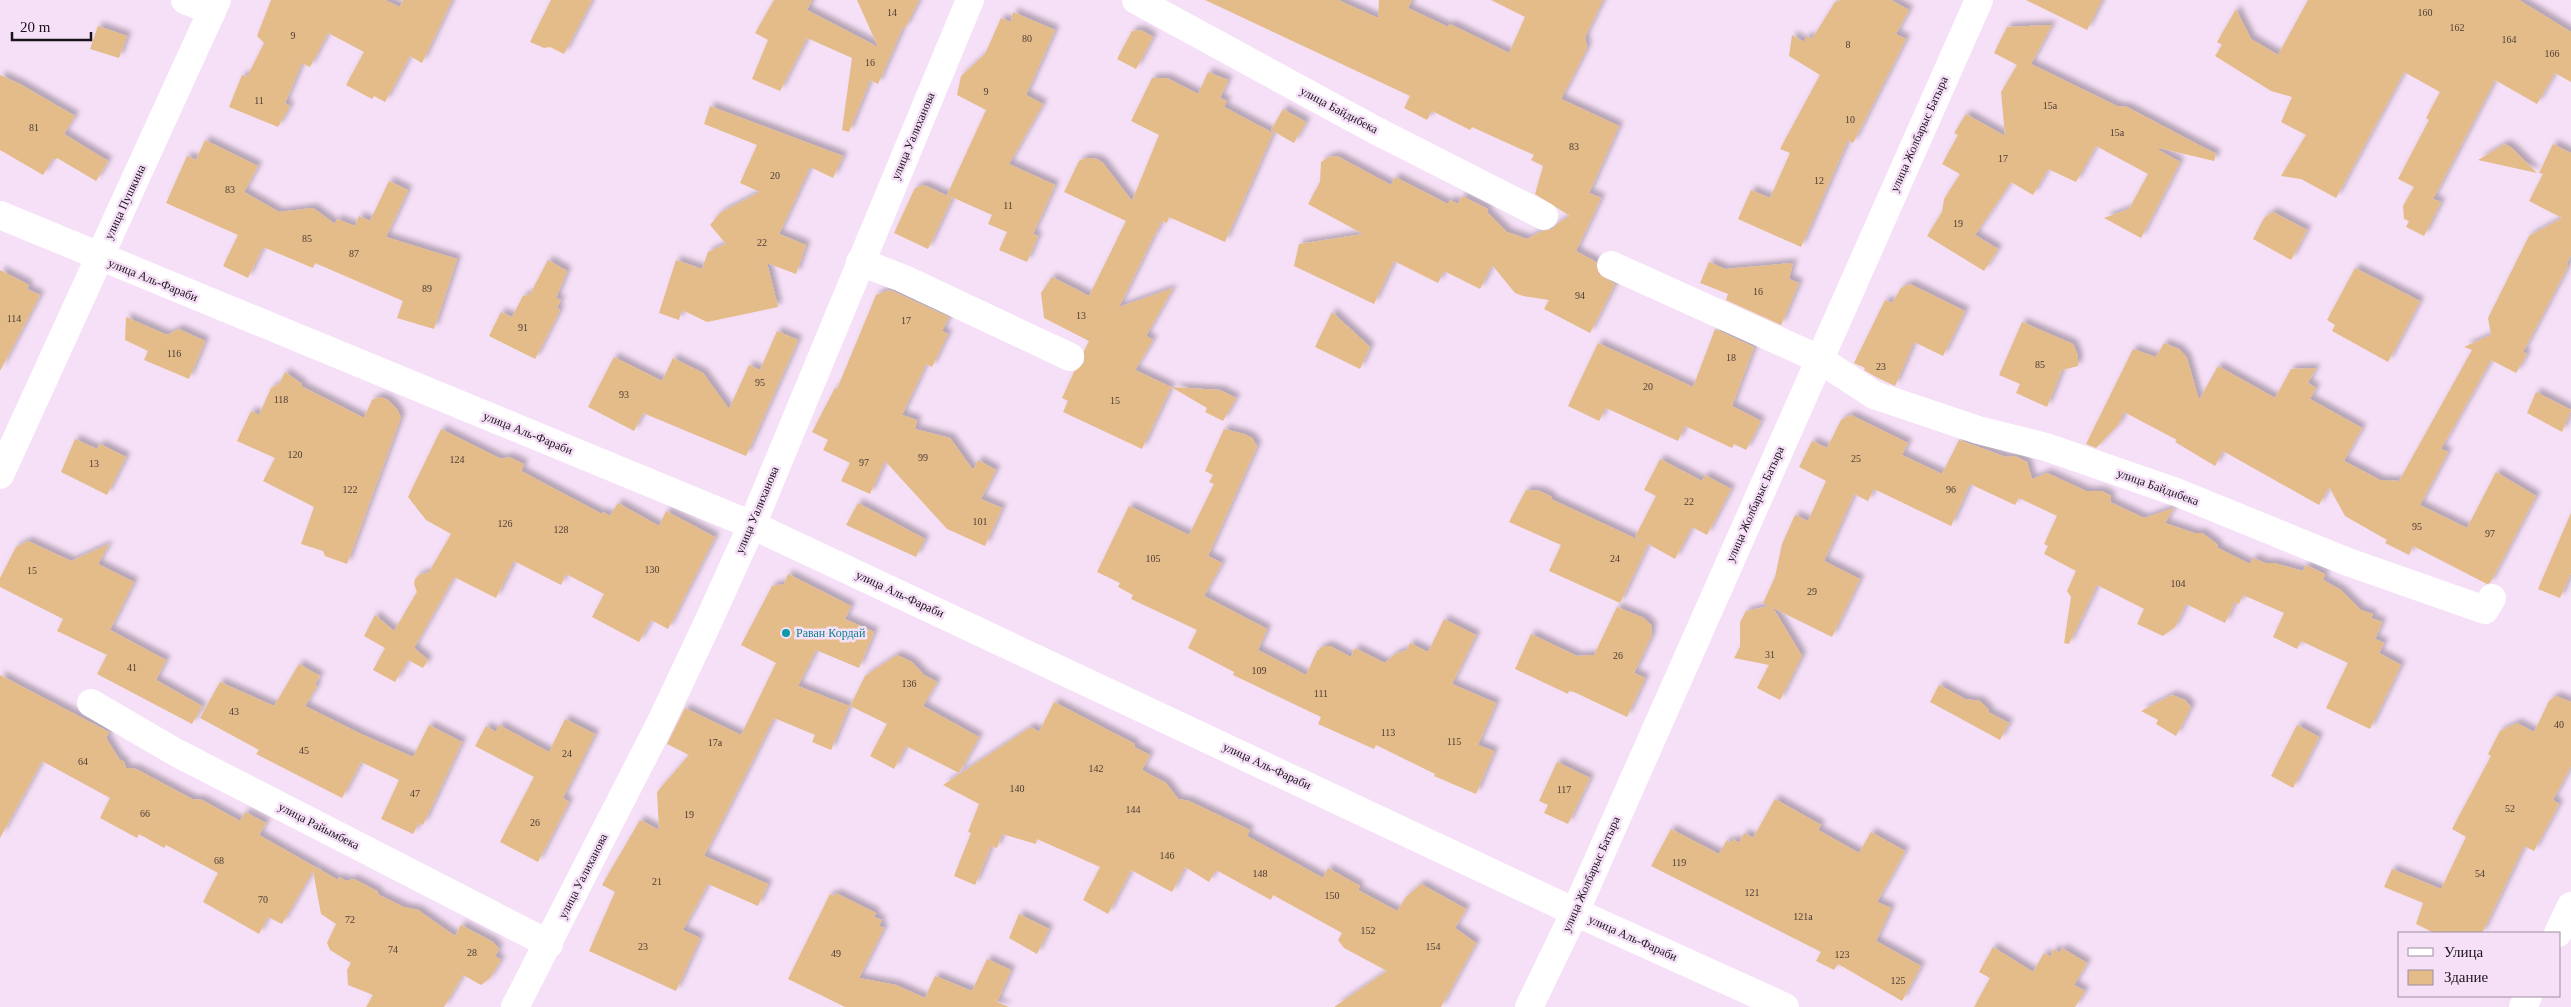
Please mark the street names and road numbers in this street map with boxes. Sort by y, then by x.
street label: улица Жолбарыс Батыра [1887,73,1951,194]
street label: улица Байдибека [1298,84,1381,137]
street label: улица Уалиханова [888,90,938,182]
street label: улица Пушкина [102,162,149,241]
street label: улица Аль-Фараби [106,256,200,305]
street label: улица Аль-Фараби [481,409,575,458]
street label: улица Жолбарыс Батыра [1723,443,1787,564]
street label: улица Уалиханова [732,464,782,556]
street label: улица Байдибека [2115,466,2201,509]
street label: улица Аль-Фараби [854,567,947,621]
street label: улица Аль-Фараби [1221,739,1314,793]
street label: улица Райымбека [276,800,362,853]
street label: улица Жолбарыс Батыра [1559,813,1623,934]
street label: улица Уалиханова [556,831,611,921]
street label: улица Аль-Фараби [1587,912,1680,964]

